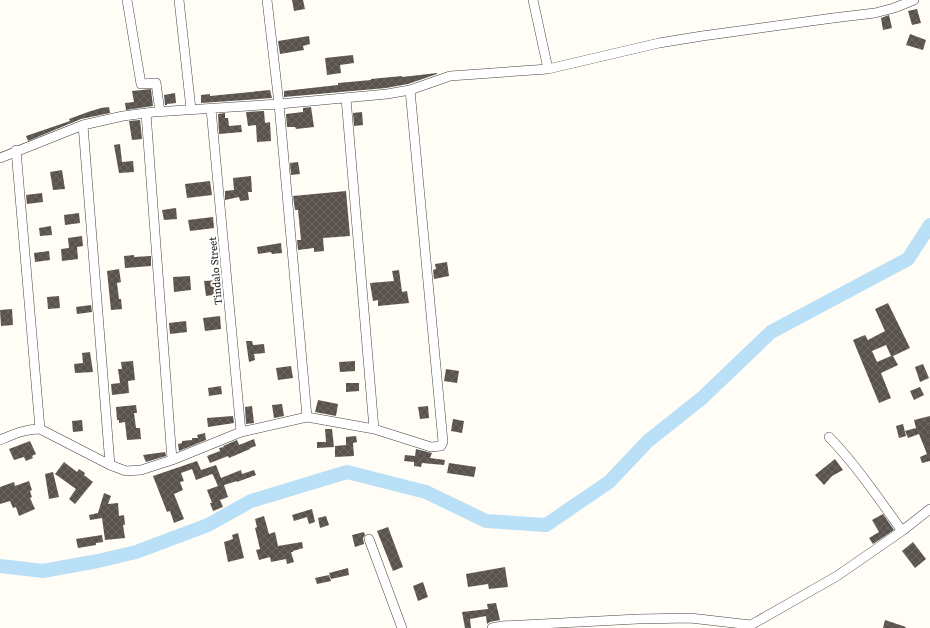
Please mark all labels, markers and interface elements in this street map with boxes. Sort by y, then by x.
street label: Tindalo Street [204,236,225,306]

